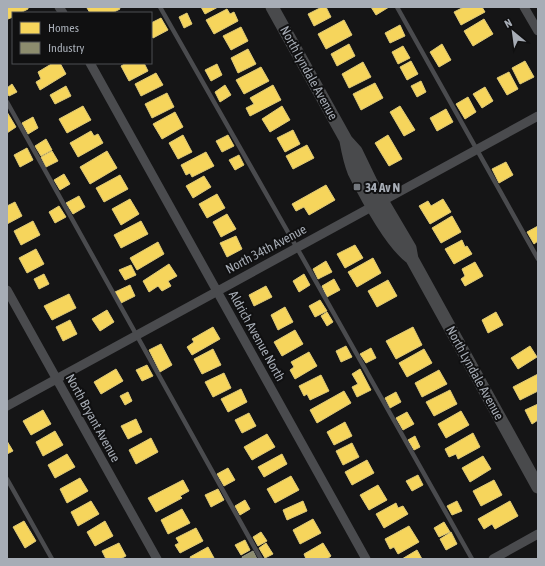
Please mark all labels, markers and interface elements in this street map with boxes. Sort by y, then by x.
legend [12,12,152,64]
north arrow [493,12,533,52]
text: N [502,16,514,30]
text: Homes [48,21,79,35]
street label: North Lyndale Avenue [277,24,341,123]
text: Industry [48,41,85,55]
place label: 34 Av N [365,180,401,195]
marker: 34 Av N [352,182,362,192]
street label: North 34th Avenue [223,221,309,277]
street label: Aldrich Avenue North [226,288,288,384]
street label: North Lyndale Avenue [443,324,507,423]
street label: North Bryant Avenue [63,371,123,465]

